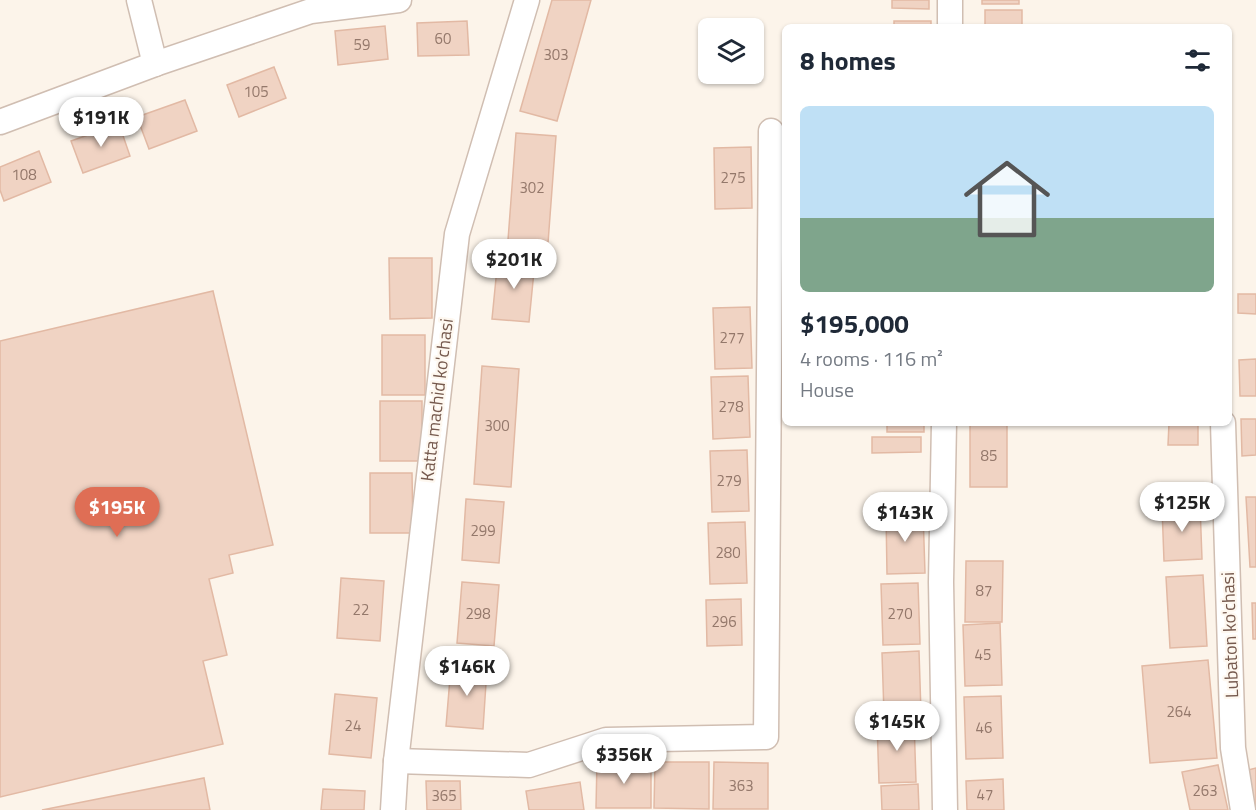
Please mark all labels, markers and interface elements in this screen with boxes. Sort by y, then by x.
map controls [698,18,764,84]
button: layers [698,18,764,84]
house number: 60 [435,27,451,50]
house number: 59 [354,33,370,56]
text: 8 homes [800,41,896,80]
house number: 303 [543,43,569,66]
icon: filters [1181,44,1214,77]
house number: 105 [243,80,269,103]
pin: $191K [59,97,143,148]
text: $191K [73,101,129,132]
icon: home [953,145,1061,253]
house number: 108 [11,163,37,186]
house number: 275 [720,166,746,189]
house number: 302 [519,176,545,199]
pin: $201K [472,239,556,290]
text: $201K [486,243,542,274]
text: $195,000 [800,304,909,343]
street label: Katta machid ko'chasi [413,317,460,483]
house number: 277 [719,326,745,349]
text: 4 rooms · 116 m² [800,343,943,374]
text: House [800,374,854,405]
house number: 278 [718,395,744,418]
house number: 300 [484,414,510,437]
house number: 85 [981,444,997,467]
house number: 279 [716,469,742,492]
pin: $125K [1140,482,1224,533]
text: $125K [1154,486,1210,517]
pin: $195K [75,487,159,538]
text: $195K [89,491,145,522]
pin: $143K [863,492,947,543]
text: $143K [877,496,933,527]
house number: 299 [470,519,496,542]
house number: 280 [715,541,741,564]
street label: Lubaton ko'chasi [1214,572,1245,698]
house number: 87 [976,579,992,602]
house number: 22 [353,598,369,621]
house number: 298 [465,602,491,625]
house number: 270 [887,602,913,625]
house number: 296 [711,610,737,633]
house number: 45 [975,643,991,666]
pin: $146K [425,646,509,697]
text: $146K [439,650,495,681]
house number: 264 [1166,700,1192,723]
pin: $145K [855,701,939,752]
text: $145K [869,705,925,736]
house number: 24 [345,714,361,737]
house number: 46 [976,716,992,739]
pin: $356K [582,734,666,785]
text: $356K [596,738,652,769]
house number: 363 [728,774,754,797]
house number: 263 [1192,779,1218,802]
house number: 47 [977,783,993,806]
house number: 365 [431,784,457,807]

